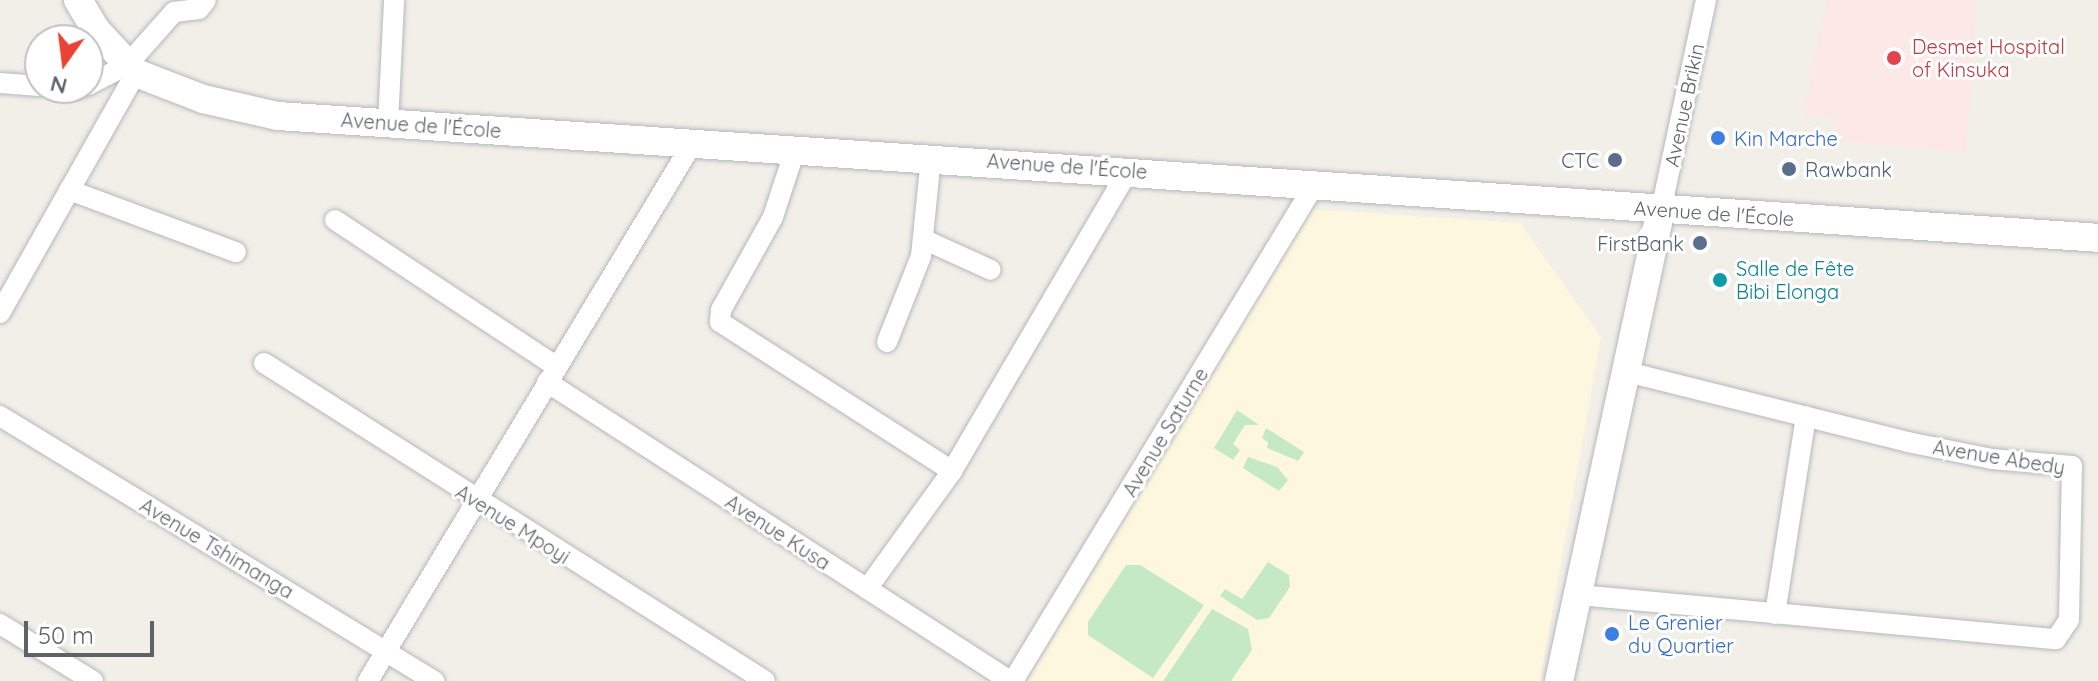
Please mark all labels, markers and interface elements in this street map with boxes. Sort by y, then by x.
north arrow [24,24,104,104]
place label: Desmet Hospital of Kinsuka [1912,34,2065,81]
street label: Avenue Brikin [1659,41,1709,169]
marker: Desmet Hospital of Kinsuka [1883,47,1905,69]
text: N [47,70,70,101]
street label: Avenue de l'École [340,107,502,143]
place label: Kin Marche [1734,126,1838,150]
marker: Kin Marche [1709,129,1727,147]
street label: Avenue de l'École [986,148,1148,184]
place label: CTC [1561,148,1599,172]
marker: CTC [1606,151,1624,169]
place label: Rawbank [1805,157,1892,181]
marker: Rawbank [1780,160,1798,178]
street label: Avenue de l'École [1633,195,1795,231]
place label: FirstBank [1597,231,1684,255]
marker: FirstBank [1691,234,1709,252]
place label: Salle de Fête Bibi Elonga [1736,256,1854,303]
marker: Salle de Fête Bibi Elonga [1711,271,1729,289]
street label: Avenue Saturne [1117,363,1213,501]
street label: Avenue Abedy [1931,435,2067,479]
street label: Avenue Mpoyi [451,479,575,569]
street label: Avenue Kusa [721,489,835,575]
street label: Avenue Tshimanga [136,493,298,603]
scale bar [28,605,158,655]
place label: Le Grenier du Quartier [1628,610,1734,657]
text: 50 m [38,620,94,650]
marker: Le Grenier du Quartier [1603,625,1621,643]

